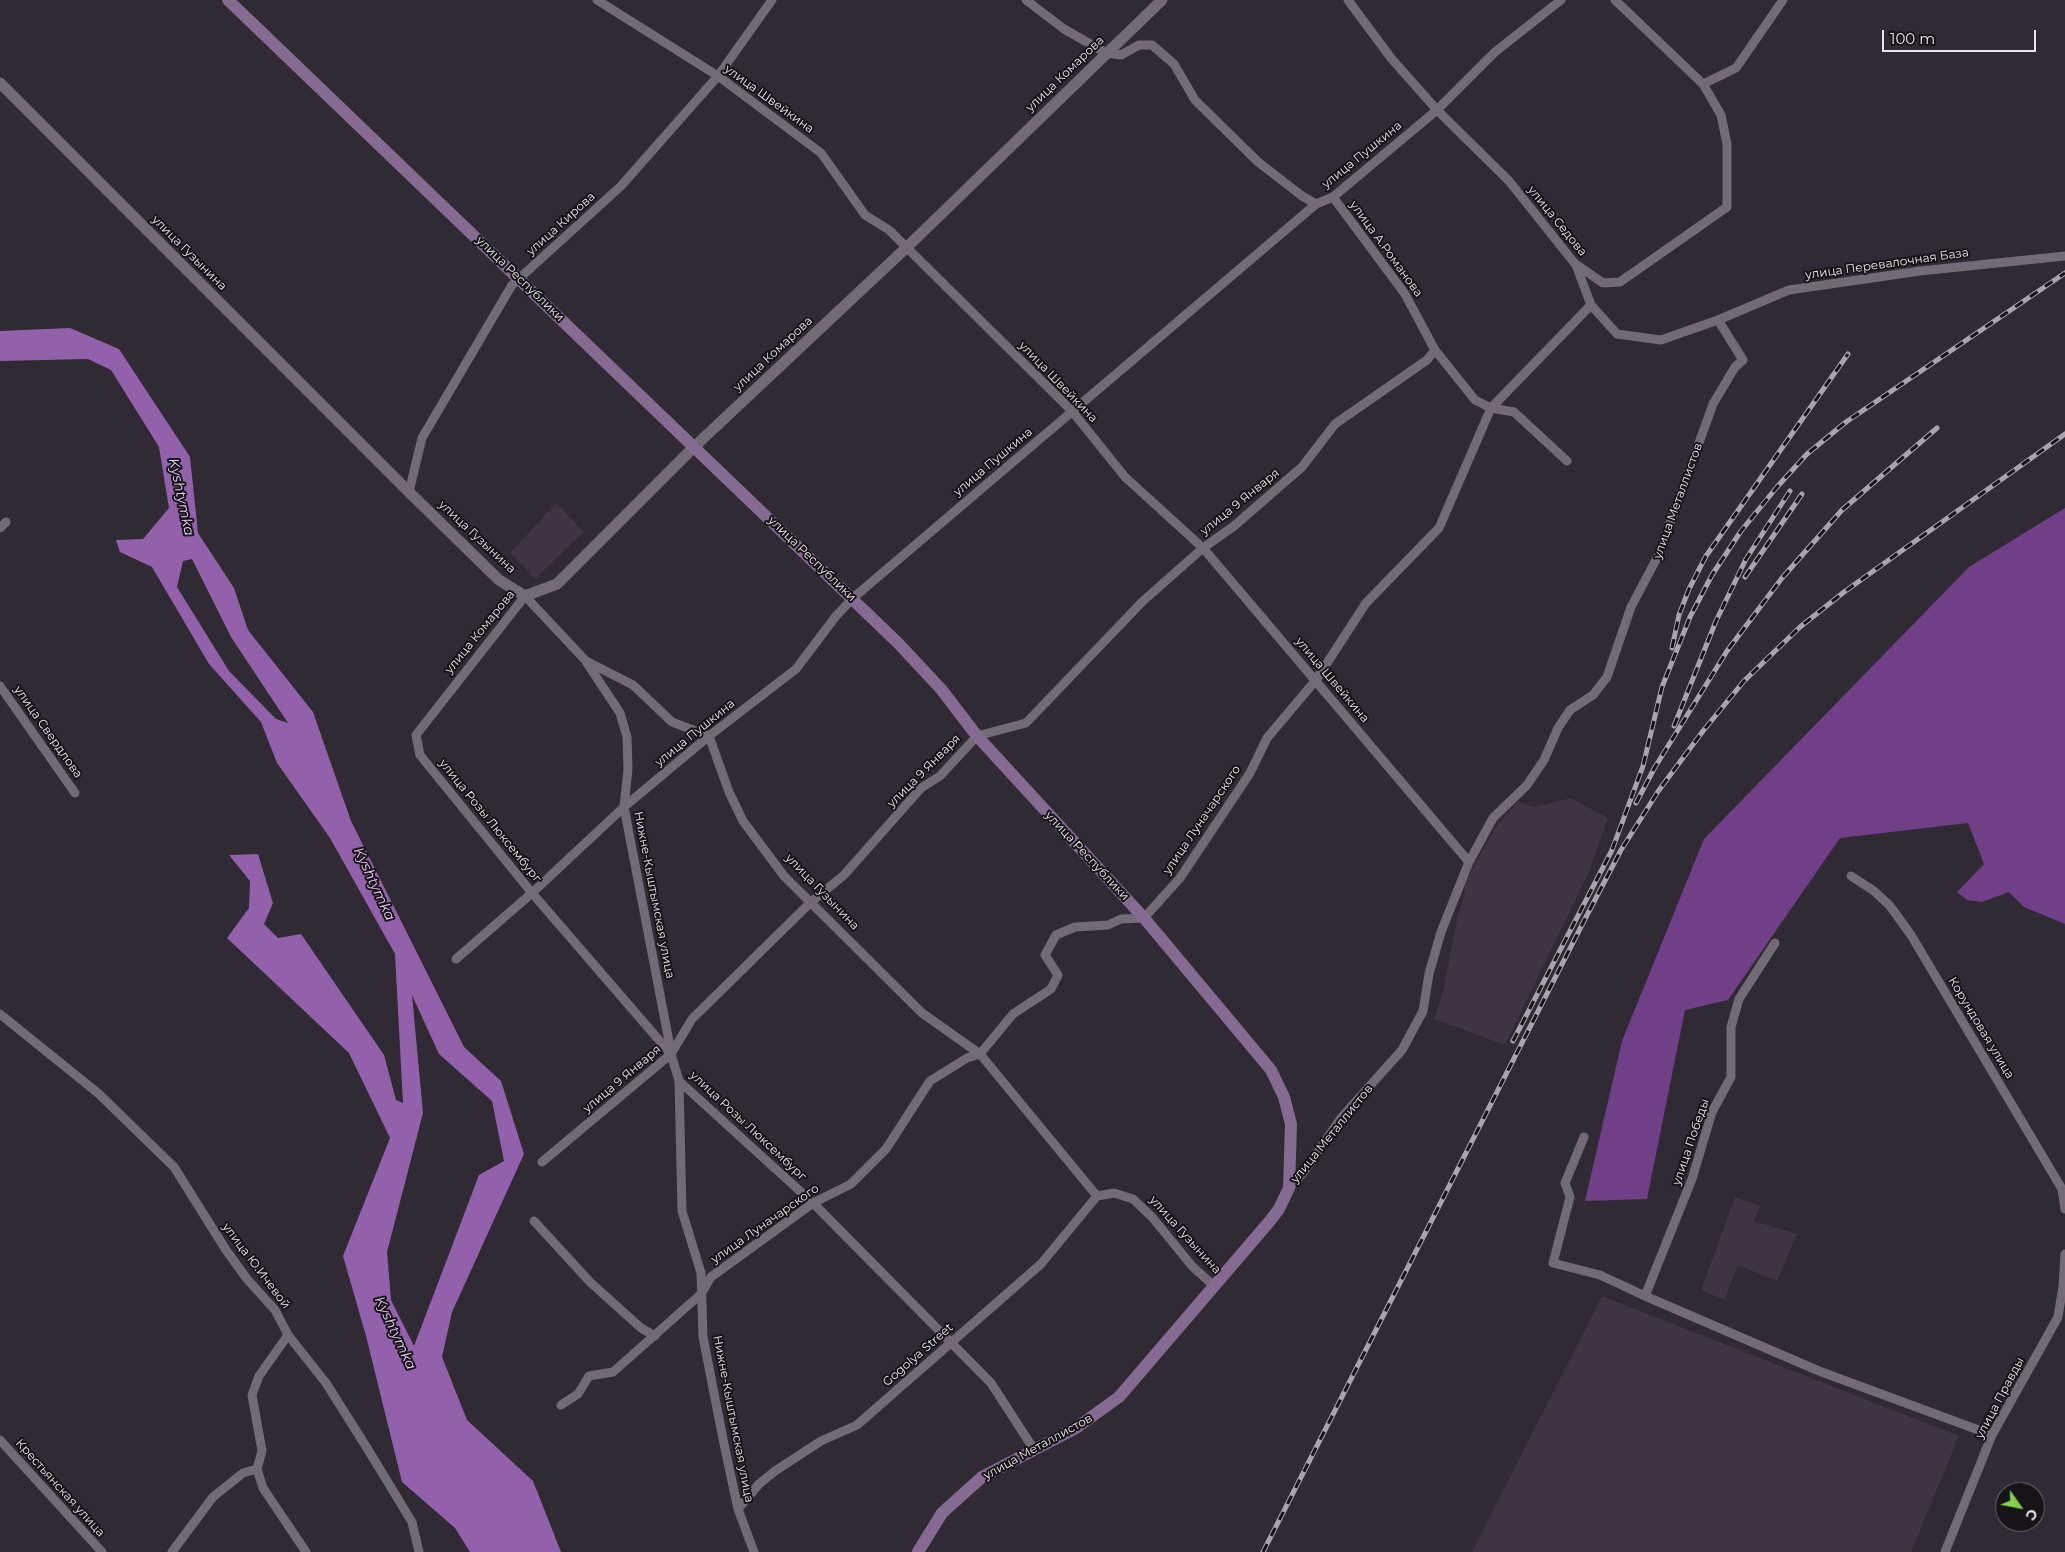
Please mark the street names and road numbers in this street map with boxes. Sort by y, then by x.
street label: улица Комарова [1023,33,1107,115]
street label: улица Швейкина [721,62,817,136]
street label: улица Пушкина [1319,118,1405,192]
street label: улица Седова [1524,183,1590,259]
street label: улица Кирова [524,189,598,259]
street label: улица А.Романова [1346,198,1426,300]
street label: улица Гузынина [149,213,229,293]
street label: улица Республики [473,233,567,325]
street label: улица Перевалочная База [1804,245,1970,283]
street label: улица Комарова [730,314,816,394]
street label: улица Швейкина [1016,339,1100,425]
street label: улица Пушкина [951,425,1035,499]
street label: улица Металлистов [1650,441,1706,561]
street label: улица 9 Января [1198,466,1282,538]
street label: улица Гузынина [436,498,518,576]
street label: улица Республики [765,513,859,605]
street label: улица Комарова [442,587,518,677]
street label: улица Швейкина [1292,634,1372,726]
street label: улица Свердлова [11,683,85,781]
street label: улица Пушкина [652,696,738,770]
street label: улица 9 Января [884,731,964,811]
street label: улица Розы Люксембург [436,757,544,885]
street label: улица Луначарского [1160,763,1244,877]
street label: улица Республики [1042,808,1132,904]
street label: Нижне-Кыштымская улица [631,810,677,980]
street label: улица Гузынина [782,851,862,933]
street label: Корундовая улица [1945,975,2017,1081]
street label: улица 9 Января [580,1042,664,1116]
street label: улица Розы Люксембург [687,1068,809,1184]
street label: улица Металлистов [1288,1082,1376,1186]
street label: улица Победы [1669,1097,1713,1187]
street label: улица Луначарского [708,1181,822,1267]
street label: улица Гузынина [1146,1193,1224,1277]
street label: улица Ю.Ичевой [219,1220,293,1312]
street label: Gogolya Street [880,1321,956,1389]
street label: Нижне-Кыштымская улица [710,1334,756,1504]
street label: улица Правды [1972,1355,2028,1441]
street label: улица Металлистов [981,1411,1095,1483]
street label: Крестьянская улица [12,1436,108,1540]

